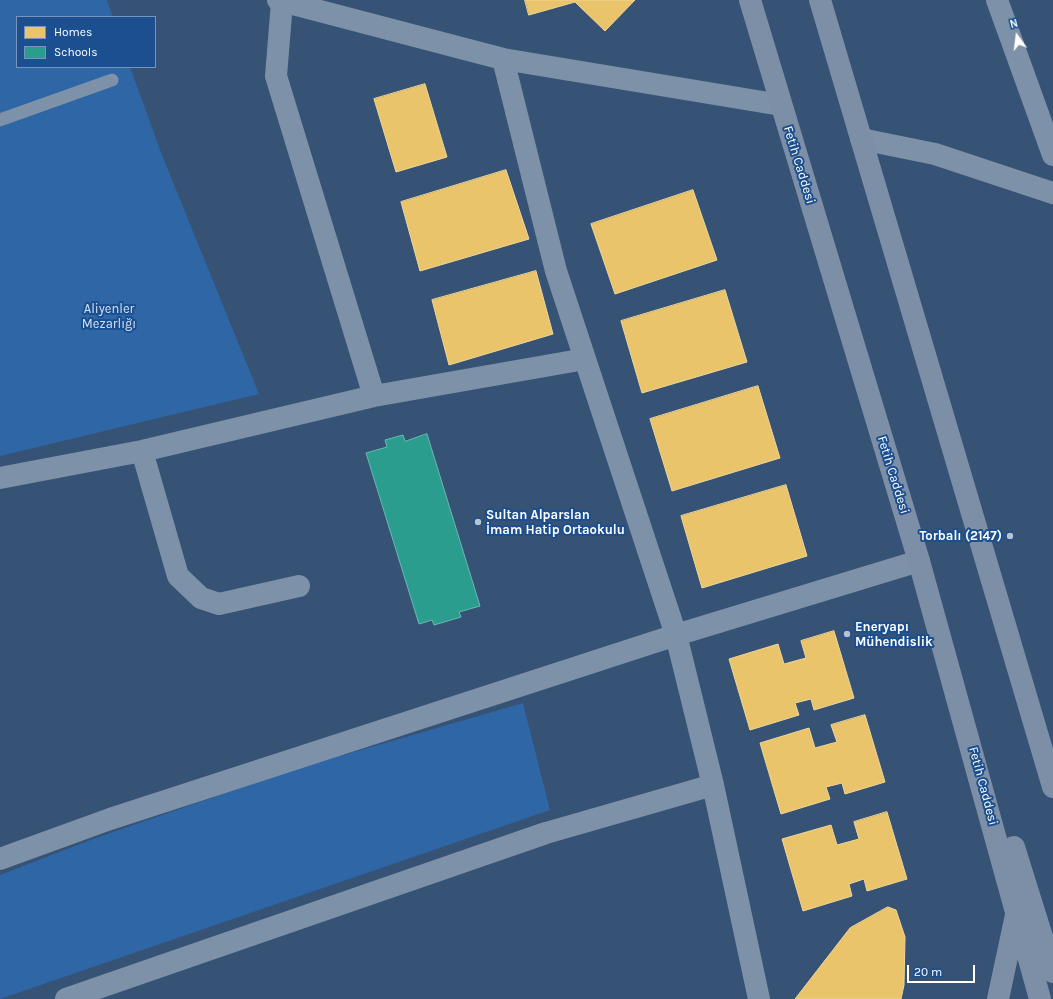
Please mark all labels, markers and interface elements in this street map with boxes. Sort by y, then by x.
legend [16,16,156,68]
north arrow [997,16,1037,56]
text: N [1009,17,1019,31]
text: Homes [54,25,92,39]
text: Schools [54,45,97,59]
street label: Fetih Caddesi [780,124,818,206]
park label: Aliyenler Mezarlığı [82,301,136,332]
street label: Fetih Caddesi [874,434,912,516]
place label: Sultan Alparslan İmam Hatip Ortaokulu [486,507,625,538]
marker: Sultan Alparslan İmam Hatip Ortaokulu [473,517,483,527]
place label: Torbalı (2147) [920,528,1002,544]
marker: Torbalı (2147) [1005,531,1015,541]
place label: Eneryapı Mühendislik [855,619,933,650]
marker: Eneryapı Mühendislik [842,629,852,639]
street label: Fetih Caddesi [965,745,1001,827]
scale bar [909,957,977,983]
text: 20 m [914,965,942,979]

